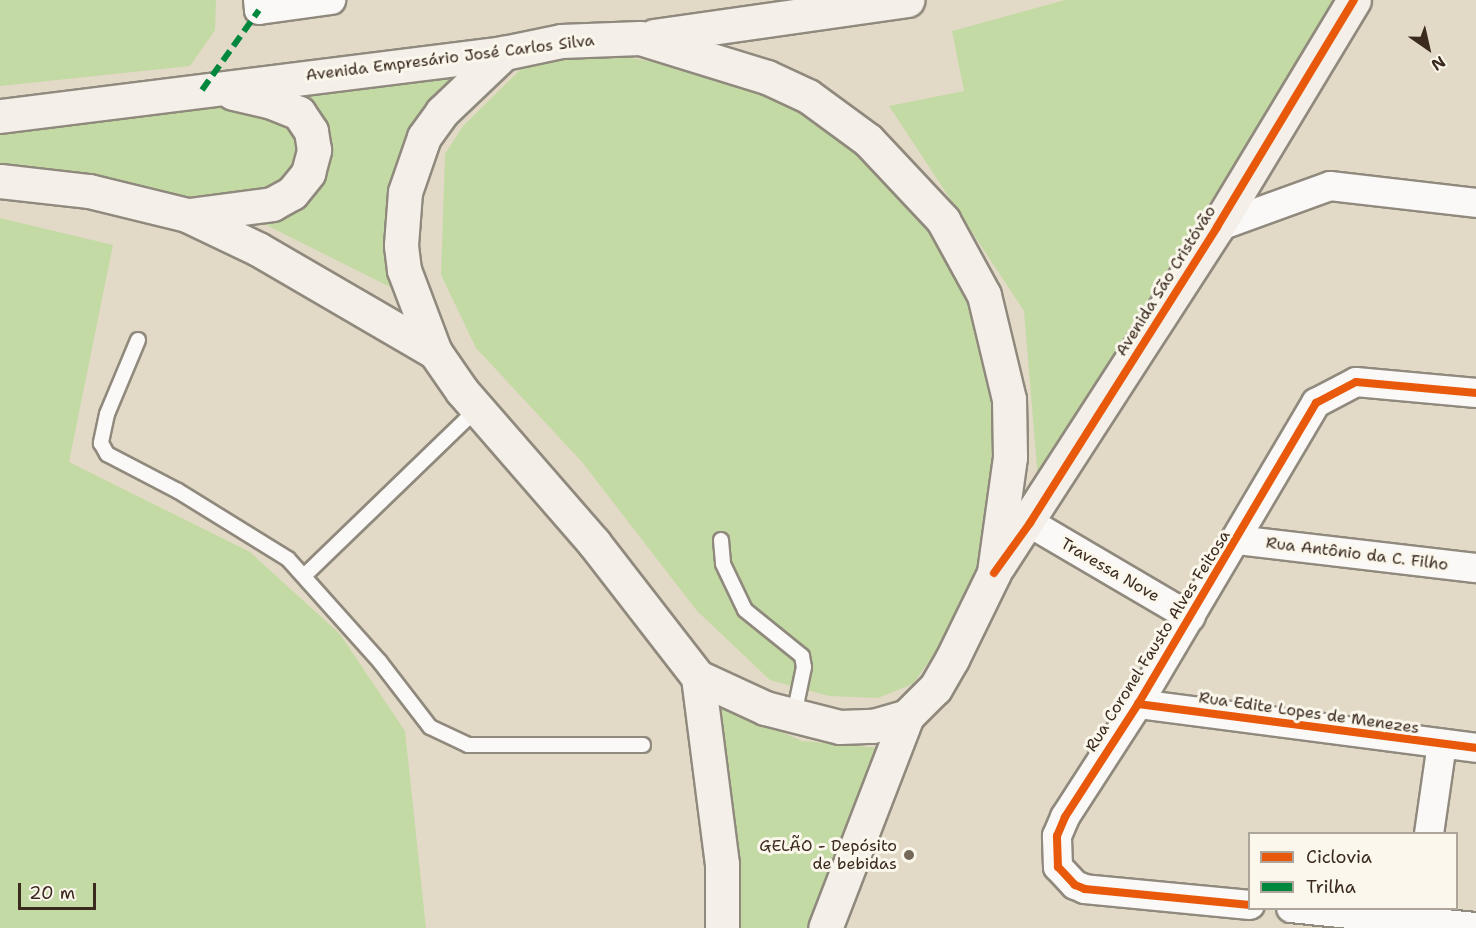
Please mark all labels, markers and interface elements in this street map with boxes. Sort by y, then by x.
north arrow [1398,18,1458,78]
street label: Avenida Empresário José Carlos Silva [305,31,595,85]
text: N [1427,51,1449,76]
street label: Avenida São Cristóvão [1112,202,1220,360]
street label: Rua Coronel Fausto Alves Feitosa [1082,527,1234,755]
street label: Rua Antônio da C. Filho [1265,533,1449,575]
street label: Travessa Nove [1057,534,1163,606]
street label: Rua Edite Lopes de Menezes [1198,688,1420,738]
legend [1248,832,1458,910]
place label: GELÃO - Depósito de bebidas [759,836,897,874]
text: Ciclovia [1306,845,1372,869]
marker: GELÃO - Depósito de bebidas [902,848,916,862]
scale bar [21,871,99,909]
text: Trilha [1306,875,1356,899]
text: 20 m [29,881,75,905]

